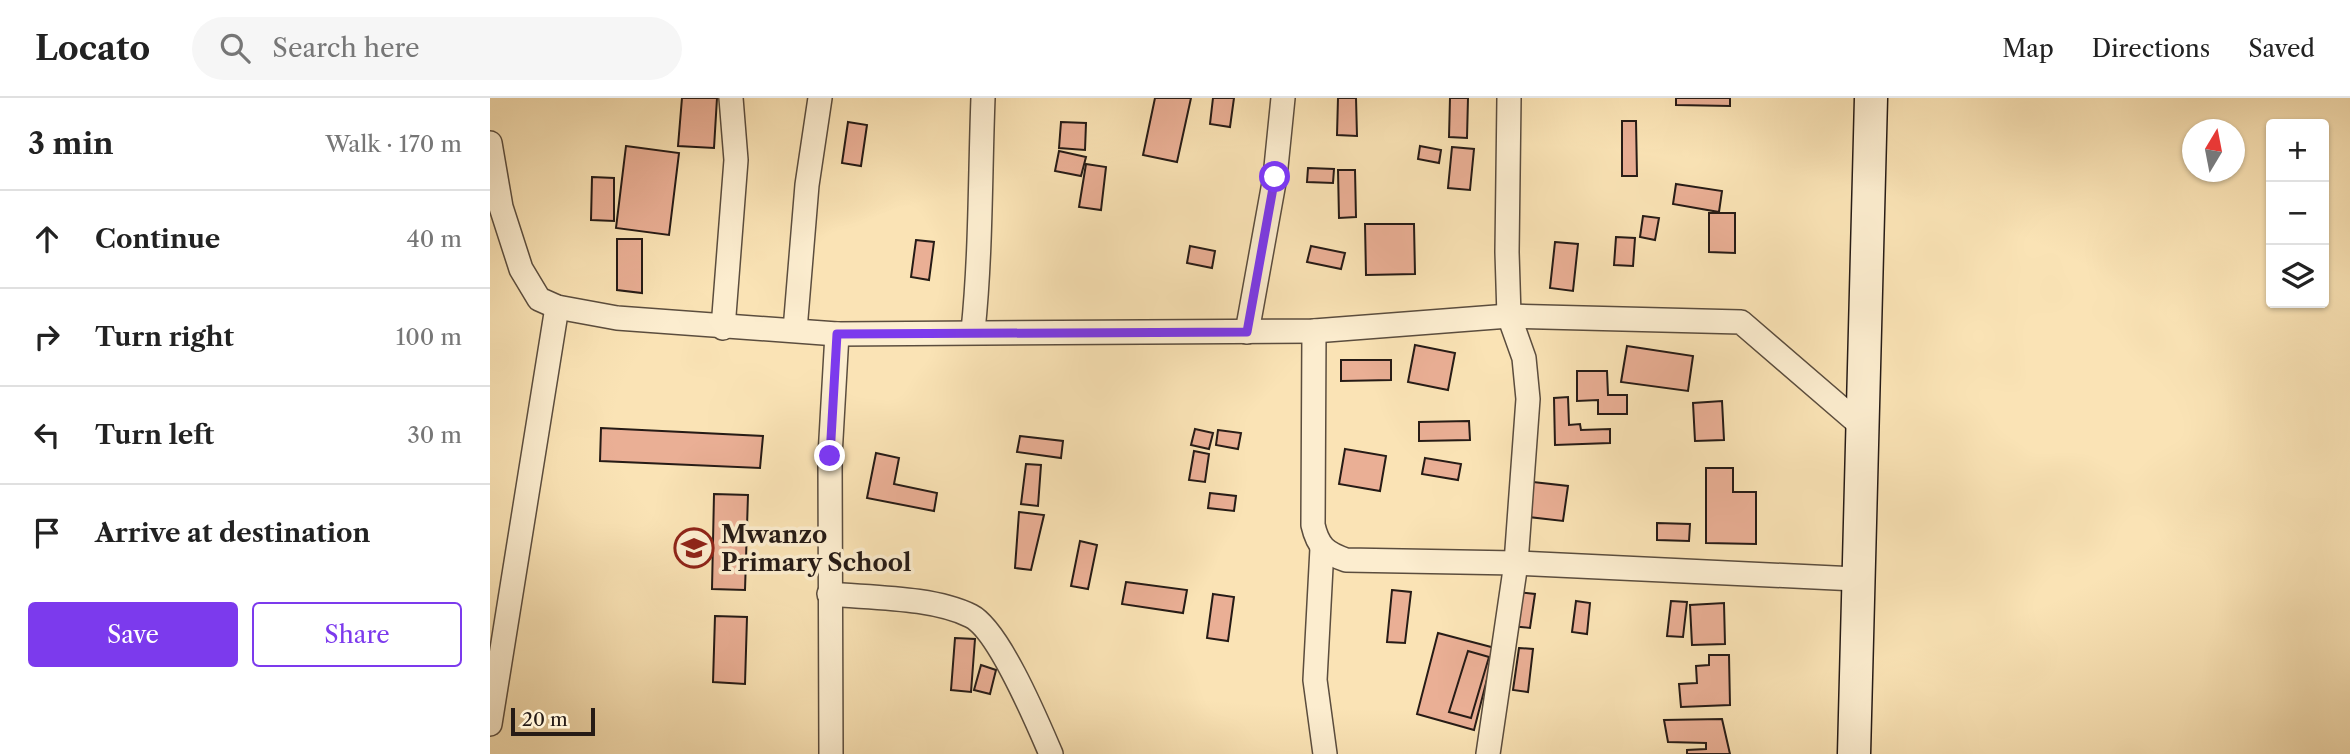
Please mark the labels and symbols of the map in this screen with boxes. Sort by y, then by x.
north arrow [2182,119,2245,182]
route start [1259,161,1290,192]
route end [814,440,845,471]
place label: Mwanzo Primary School [721,520,911,577]
school or university icon: Mwanzo Primary School [673,527,715,569]
scale bar [511,705,595,737]

